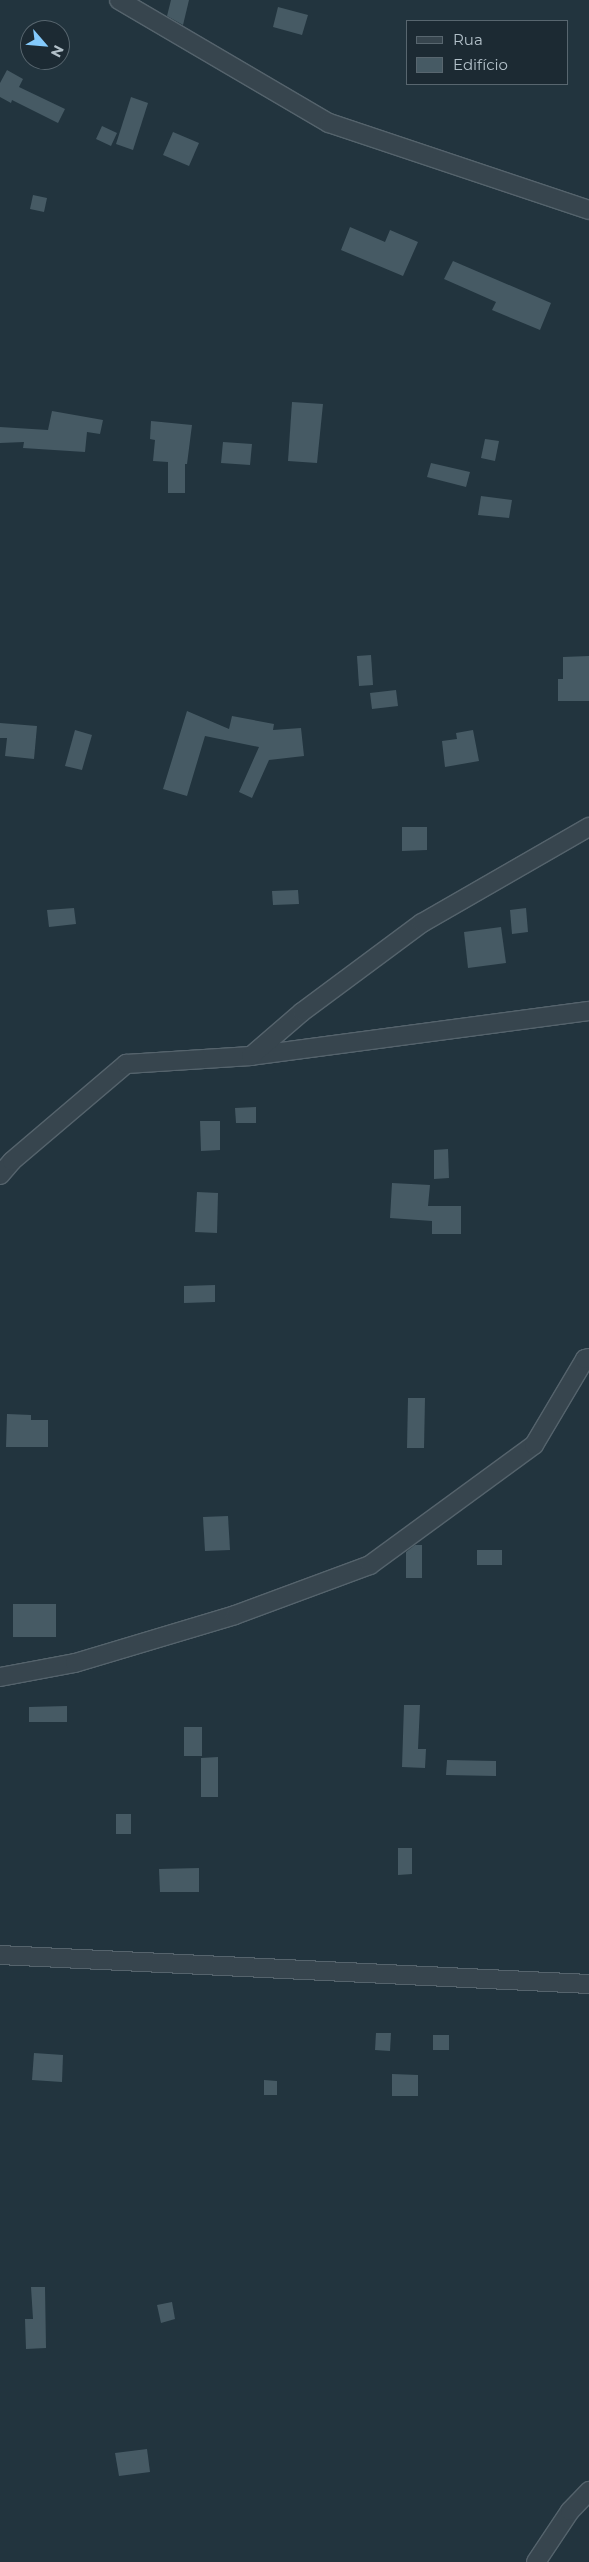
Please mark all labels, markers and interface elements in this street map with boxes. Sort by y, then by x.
north arrow [20,20,70,70]
legend [406,20,569,85]
text: Rua [453,30,483,49]
text: N [47,42,68,60]
text: Edifício [453,55,508,74]

